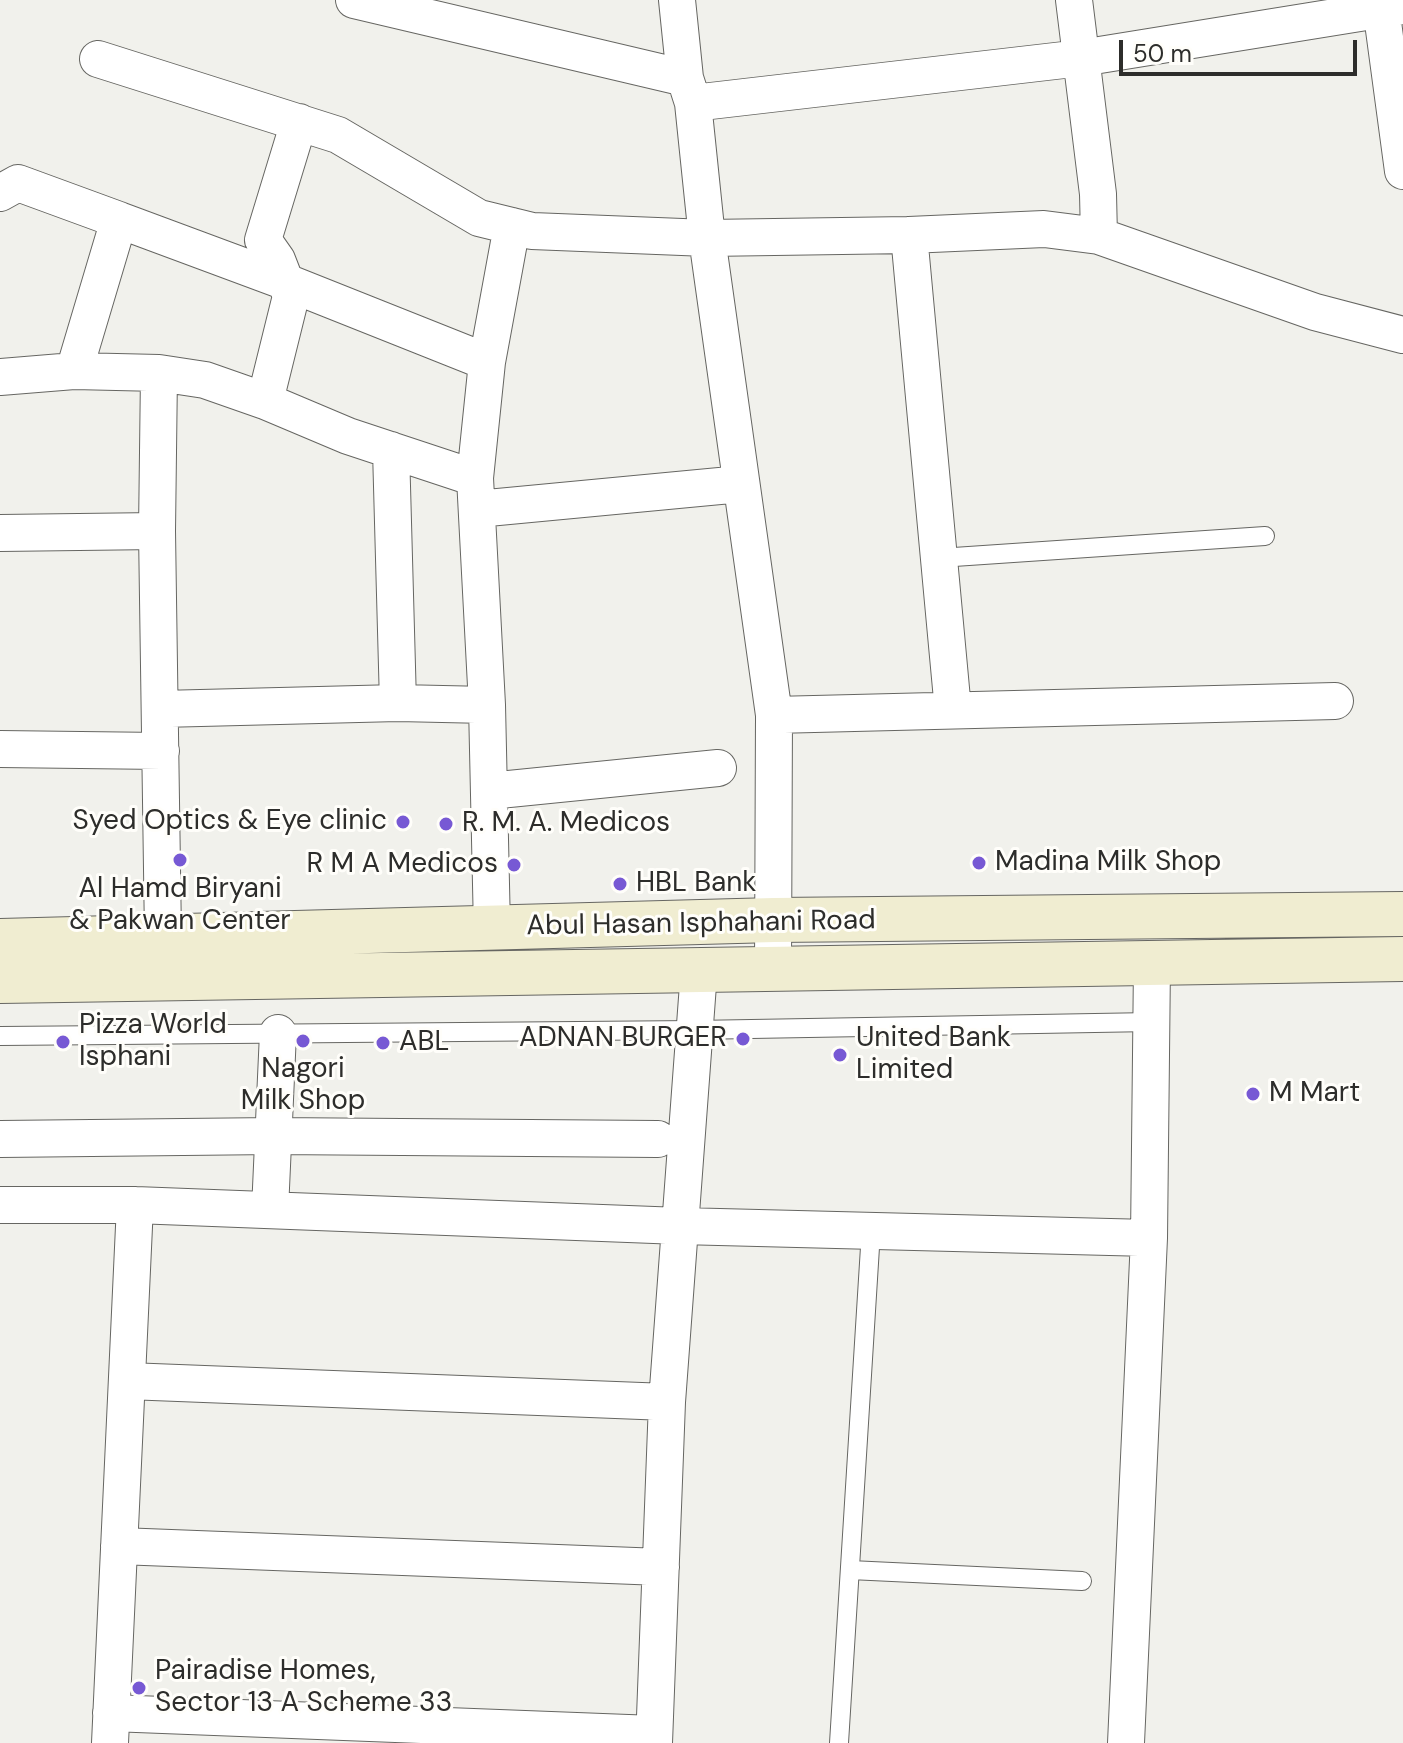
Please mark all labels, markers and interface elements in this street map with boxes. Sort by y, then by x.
scale bar [1123,24,1361,74]
text: 50 m [1133,38,1192,69]
place label: Syed Optics & Eye clinic [73,805,387,839]
place label: R. M. A. Medicos [462,807,670,841]
marker: Syed Optics & Eye clinic [394,813,412,831]
marker: R. M. A. Medicos [437,815,455,833]
place label: Madina Milk Shop [995,846,1221,880]
place label: R M A Medicos [306,848,498,882]
marker: Al Hamd Biryani & Pakwan Center [171,851,189,869]
marker: Madina Milk Shop [970,854,988,872]
marker: R M A Medicos [505,856,523,874]
place label: HBL Bank [636,867,756,901]
place label: Al Hamd Biryani & Pakwan Center [69,873,291,939]
marker: HBL Bank [611,875,629,893]
street label: Abul Hasan Isphahani Road [526,904,876,944]
place label: Pizza World Isphani [79,1009,227,1075]
place label: ADNAN BURGER [519,1022,727,1056]
place label: United Bank Limited [856,1022,1011,1088]
place label: ABL [399,1026,449,1060]
marker: ADNAN BURGER [734,1030,752,1048]
marker: Nagori Milk Shop [294,1032,312,1050]
marker: Pizza World Isphani [54,1033,72,1051]
marker: ABL [374,1034,392,1052]
marker: United Bank Limited [831,1046,849,1064]
place label: Nagori Milk Shop [241,1053,365,1119]
place label: M Mart [1269,1077,1360,1111]
marker: M Mart [1244,1085,1262,1103]
place label: Pairadise Homes, Sector 13 A Scheme 33 [155,1655,452,1721]
marker: Pairadise Homes, Sector 13 A Scheme 33 [130,1679,148,1697]

